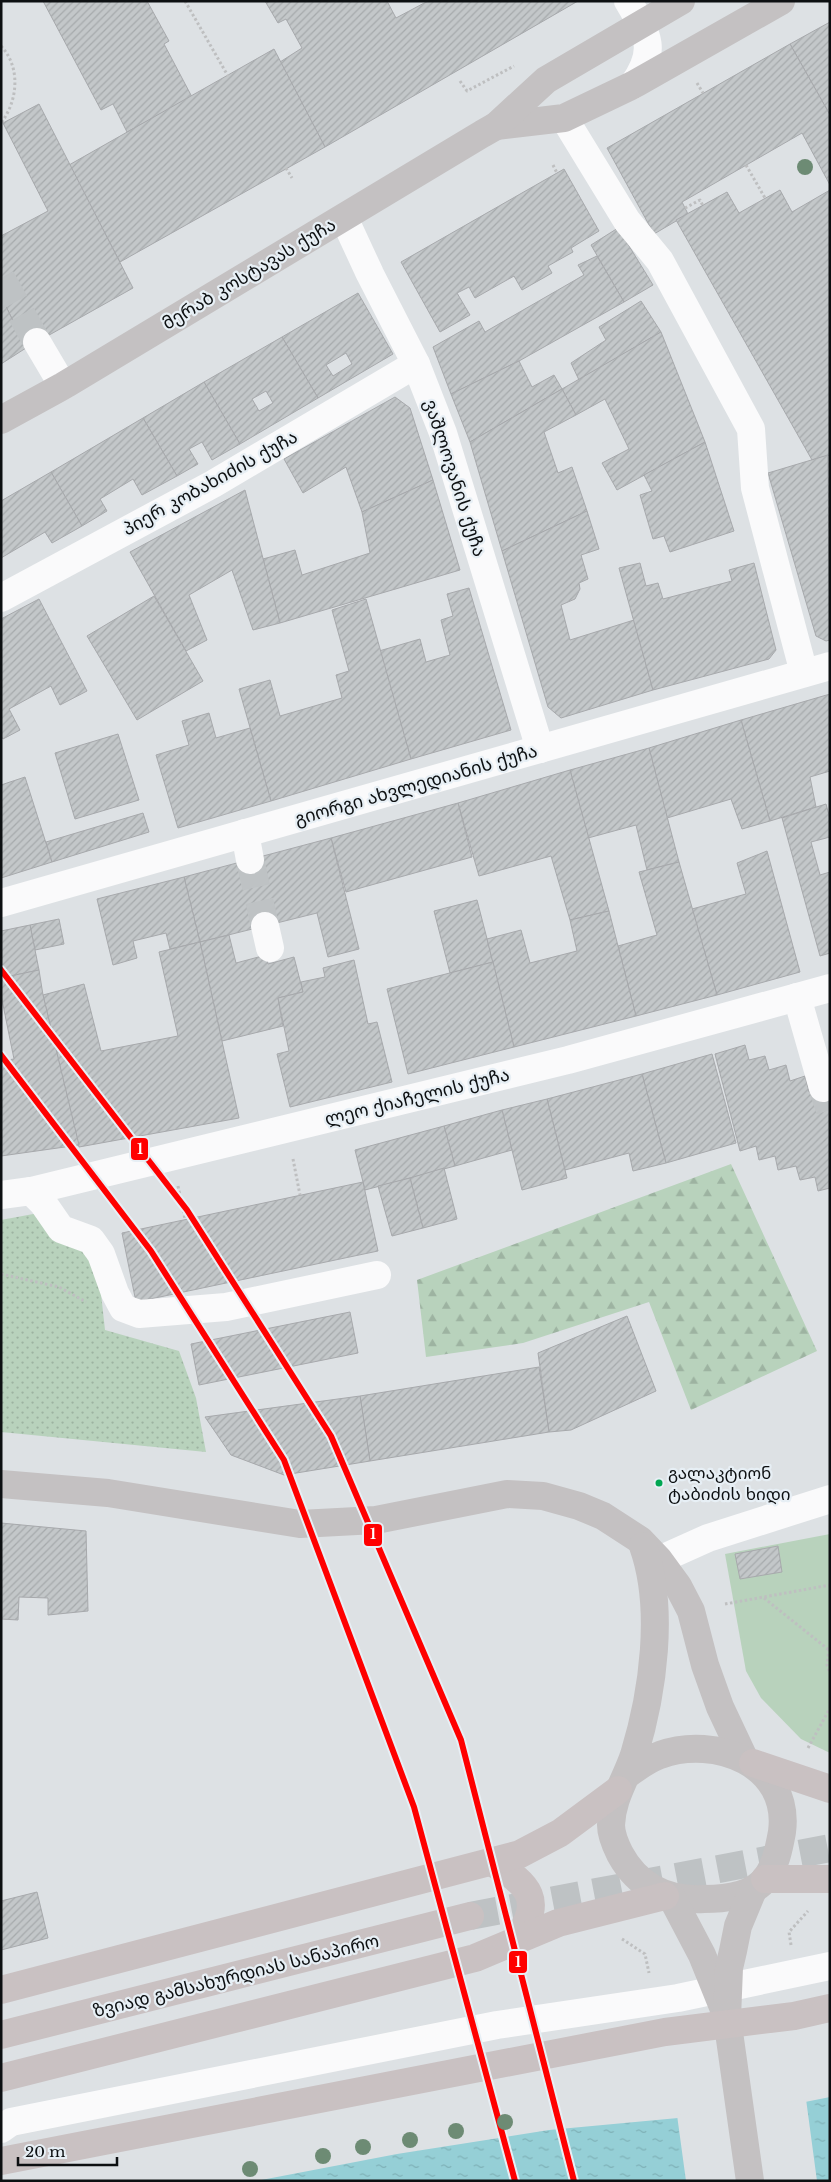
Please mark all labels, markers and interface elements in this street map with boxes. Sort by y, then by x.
street label: მერაბ კოსტავას ქუჩა [158,213,340,335]
street label: ვაშლოვანის ქუჩა [419,397,491,559]
street label: პიერ კობახიძის ქუჩა [119,426,301,540]
street label: გიორგი ახვლედიანის ქუჩა [292,740,540,830]
street label: ლეო ქიაჩელის ქუჩა [322,1063,512,1131]
line badge: 1 [130,1137,149,1161]
text: 1 [137,1140,143,1158]
place label: გალაკტიონ ტაბიძის ხიდი [668,1463,790,1505]
marker: გალაკტიონ ტაბიძის ხიდი [654,1478,664,1488]
line badge: 1 [363,1523,383,1547]
text: 1 [370,1525,376,1543]
street label: ზვიად გამსახურდიას სანაპირო [91,1930,381,2022]
line badge: 1 [508,1950,528,1974]
text: 1 [515,1953,521,1971]
scale bar [18,2134,116,2166]
text: 20 m [25,2142,65,2161]

